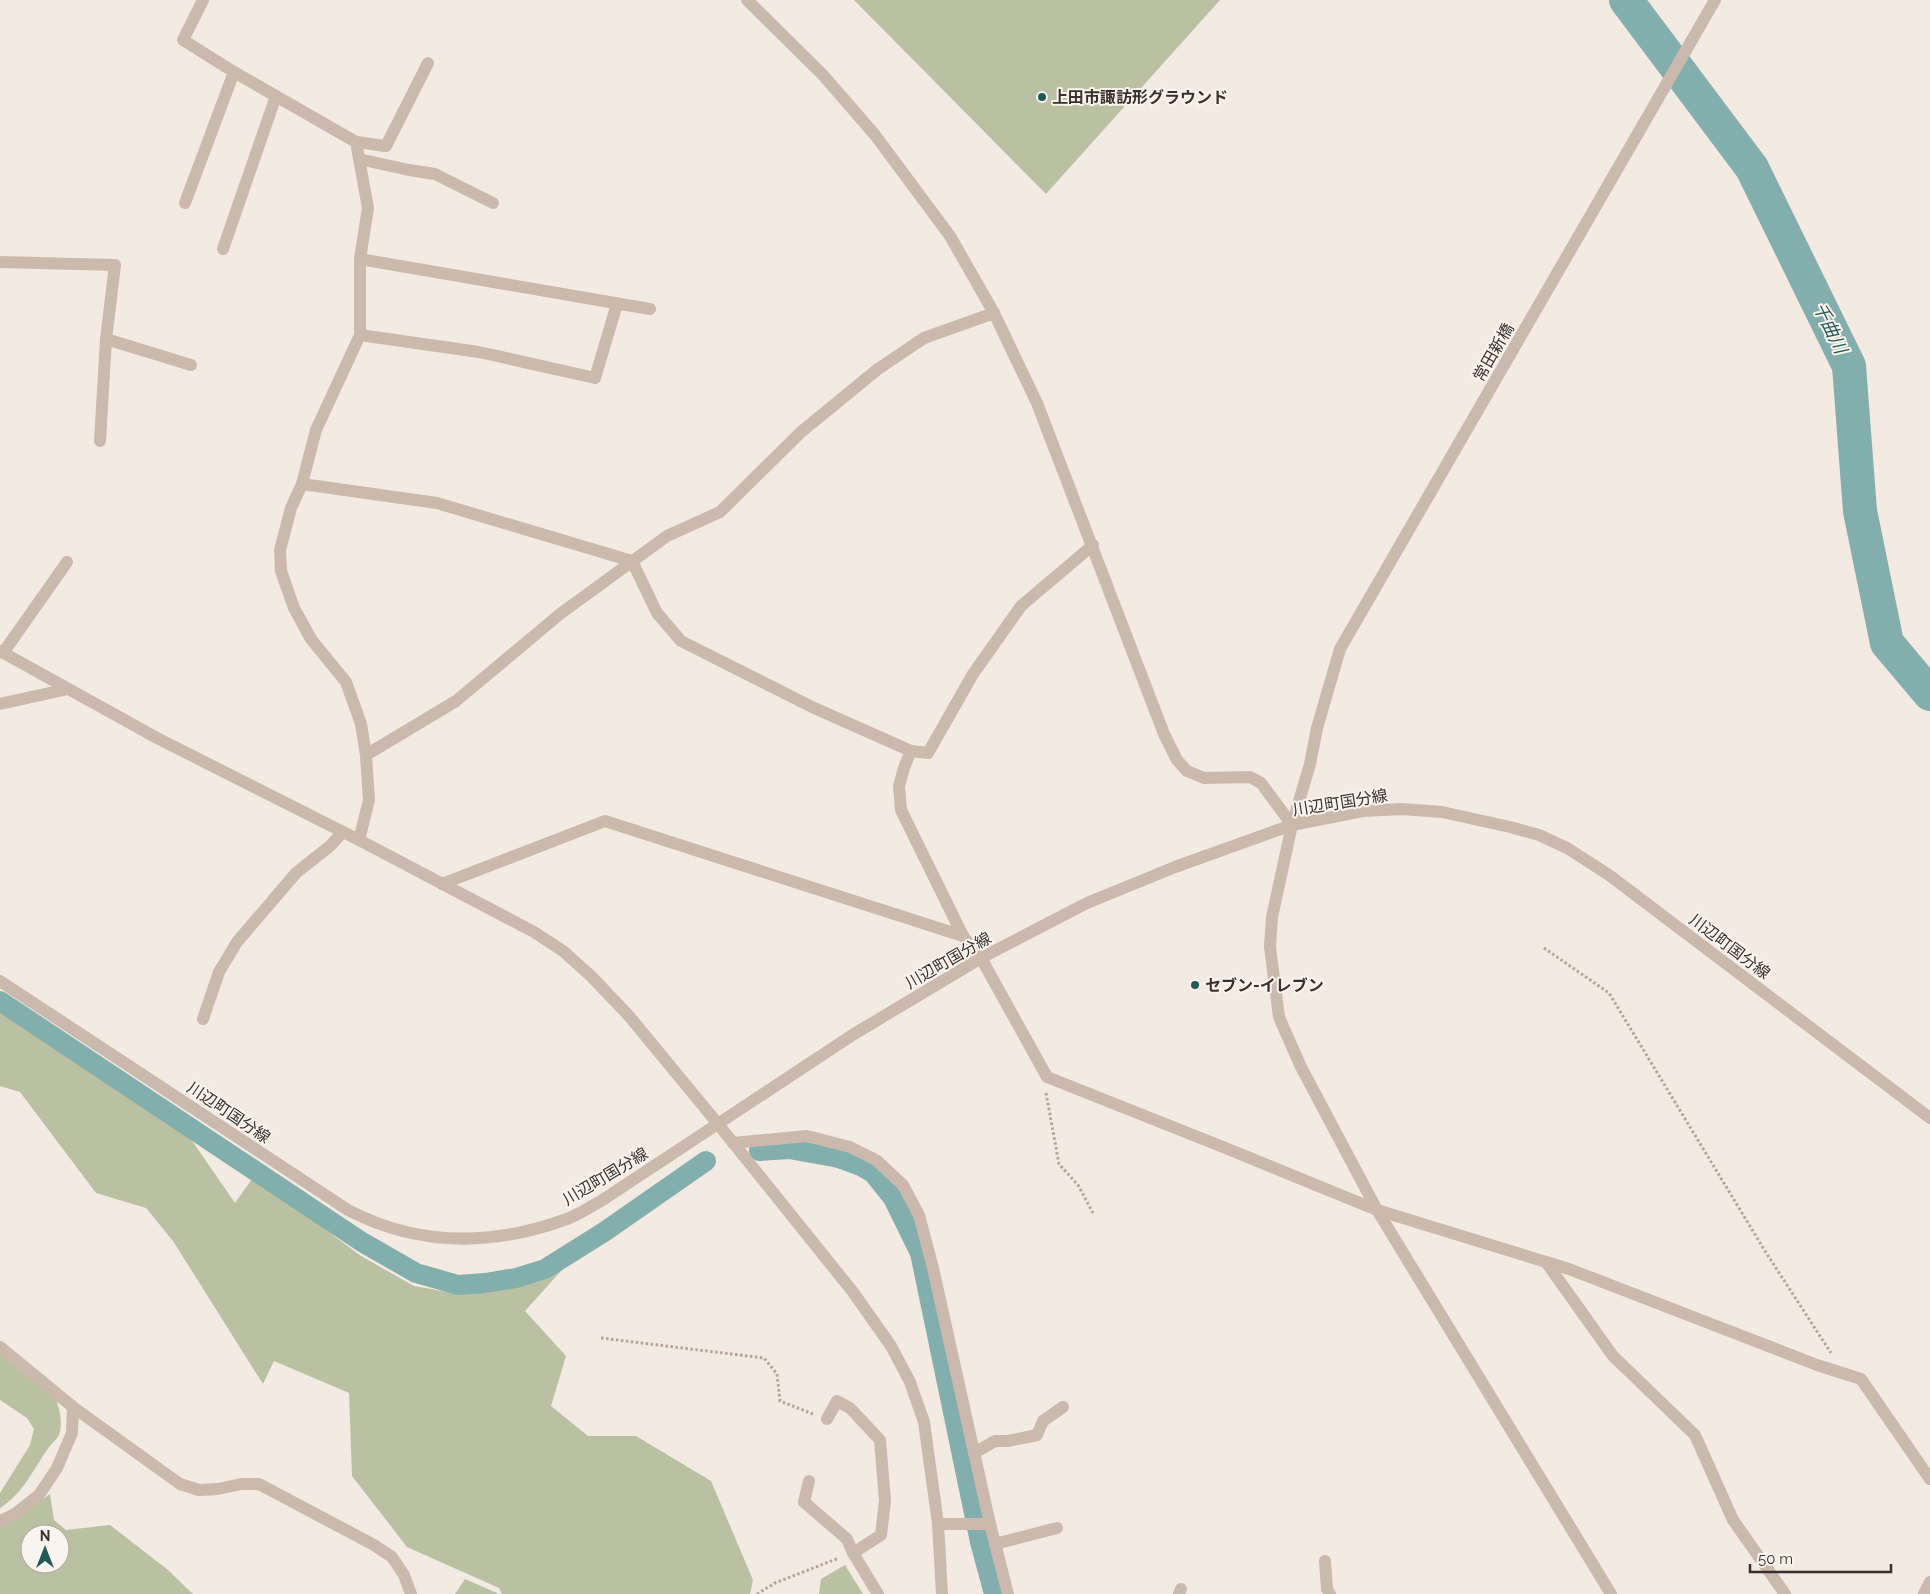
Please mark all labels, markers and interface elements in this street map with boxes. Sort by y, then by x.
place label: 上田市諏訪形グラウンド [1052,88,1228,107]
marker: 上田市諏訪形グラウンド [1036,91,1048,103]
water label: 千曲川 [1809,299,1853,358]
street label: 常田新橋 [1469,320,1518,385]
street label: 川辺町国分線 [1291,786,1389,819]
street label: 川辺町国分線 [1686,910,1774,983]
street label: 川辺町国分線 [902,928,995,993]
place label: セブン-イレブン [1205,976,1324,995]
marker: セブン-イレブン [1189,979,1201,991]
street label: 川辺町国分線 [184,1078,274,1147]
street label: 川辺町国分線 [559,1144,651,1209]
north arrow [20,1524,70,1574]
text: N [40,1528,50,1544]
scale bar [1750,1542,1891,1574]
text: 50 m [1758,1550,1793,1568]

